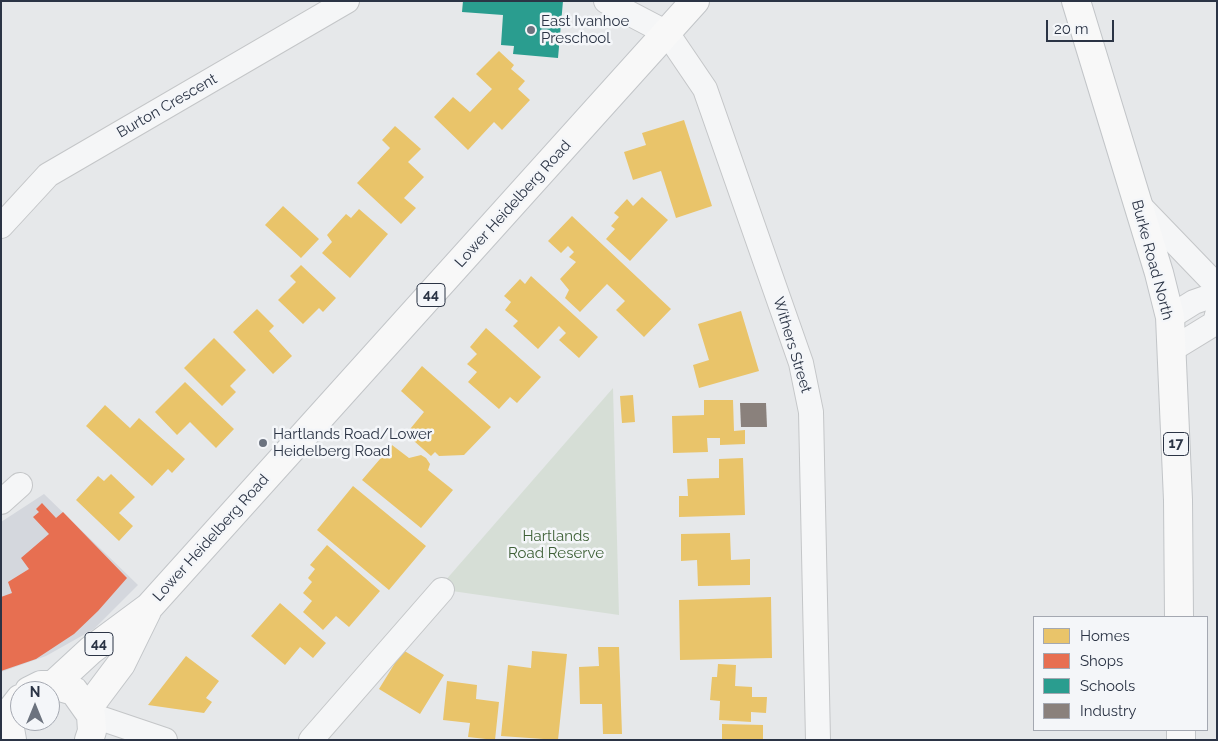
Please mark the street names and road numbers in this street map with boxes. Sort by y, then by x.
street label: Burton Crescent [114,70,220,142]
street label: Lower Heidelberg Road [451,137,575,271]
street label: Burke Road North [1127,198,1177,322]
road number: 44 [417,284,445,306]
street label: Withers Street [769,295,815,395]
road number: 17 [1164,432,1188,456]
street label: Lower Heidelberg Road [149,471,273,605]
road number: 44 [85,633,113,656]

